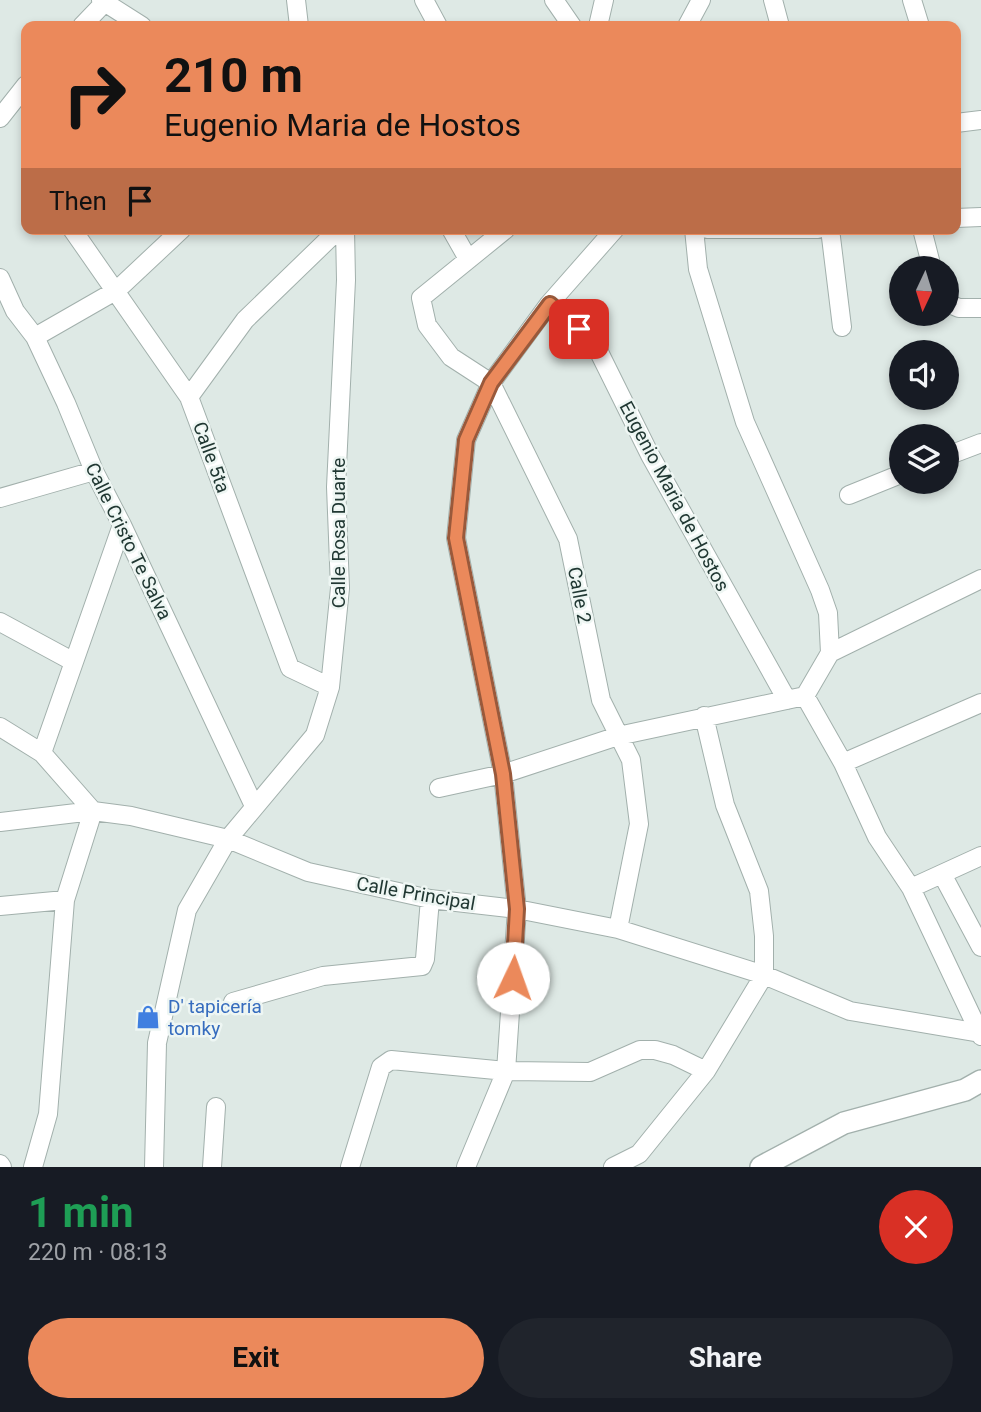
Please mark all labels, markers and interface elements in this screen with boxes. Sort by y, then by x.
text: 210 m [164,47,303,104]
icon: right [49,49,140,140]
text: Eugenio Maria de Hostos [164,106,521,144]
icon: arrive [121,182,159,220]
text: Then [49,186,107,216]
north arrow [889,256,959,326]
map controls [889,256,959,494]
pin [549,299,609,359]
icon: arrive [560,310,598,348]
button: sound [889,340,959,410]
street label: Eugenio Maria de Hostos [615,397,734,595]
street label: Calle 5ta [188,418,235,496]
button: layers [889,424,959,494]
street label: Calle Rosa Duarte [327,458,350,608]
street label: Calle Cristo Te Salva [81,459,177,624]
street label: Calle 2 [563,565,596,625]
street label: Calle Principal [355,872,477,915]
position arrow [476,941,550,1015]
place label: D' tapicería tomky [168,995,262,1040]
shop icon: D' tapicería tomky [134,1003,162,1031]
text: 1 min [28,1188,134,1237]
button: close [879,1190,953,1264]
text: 220 m · 08:13 [28,1239,167,1266]
button: Exit [28,1318,484,1398]
button: Share [498,1318,953,1398]

